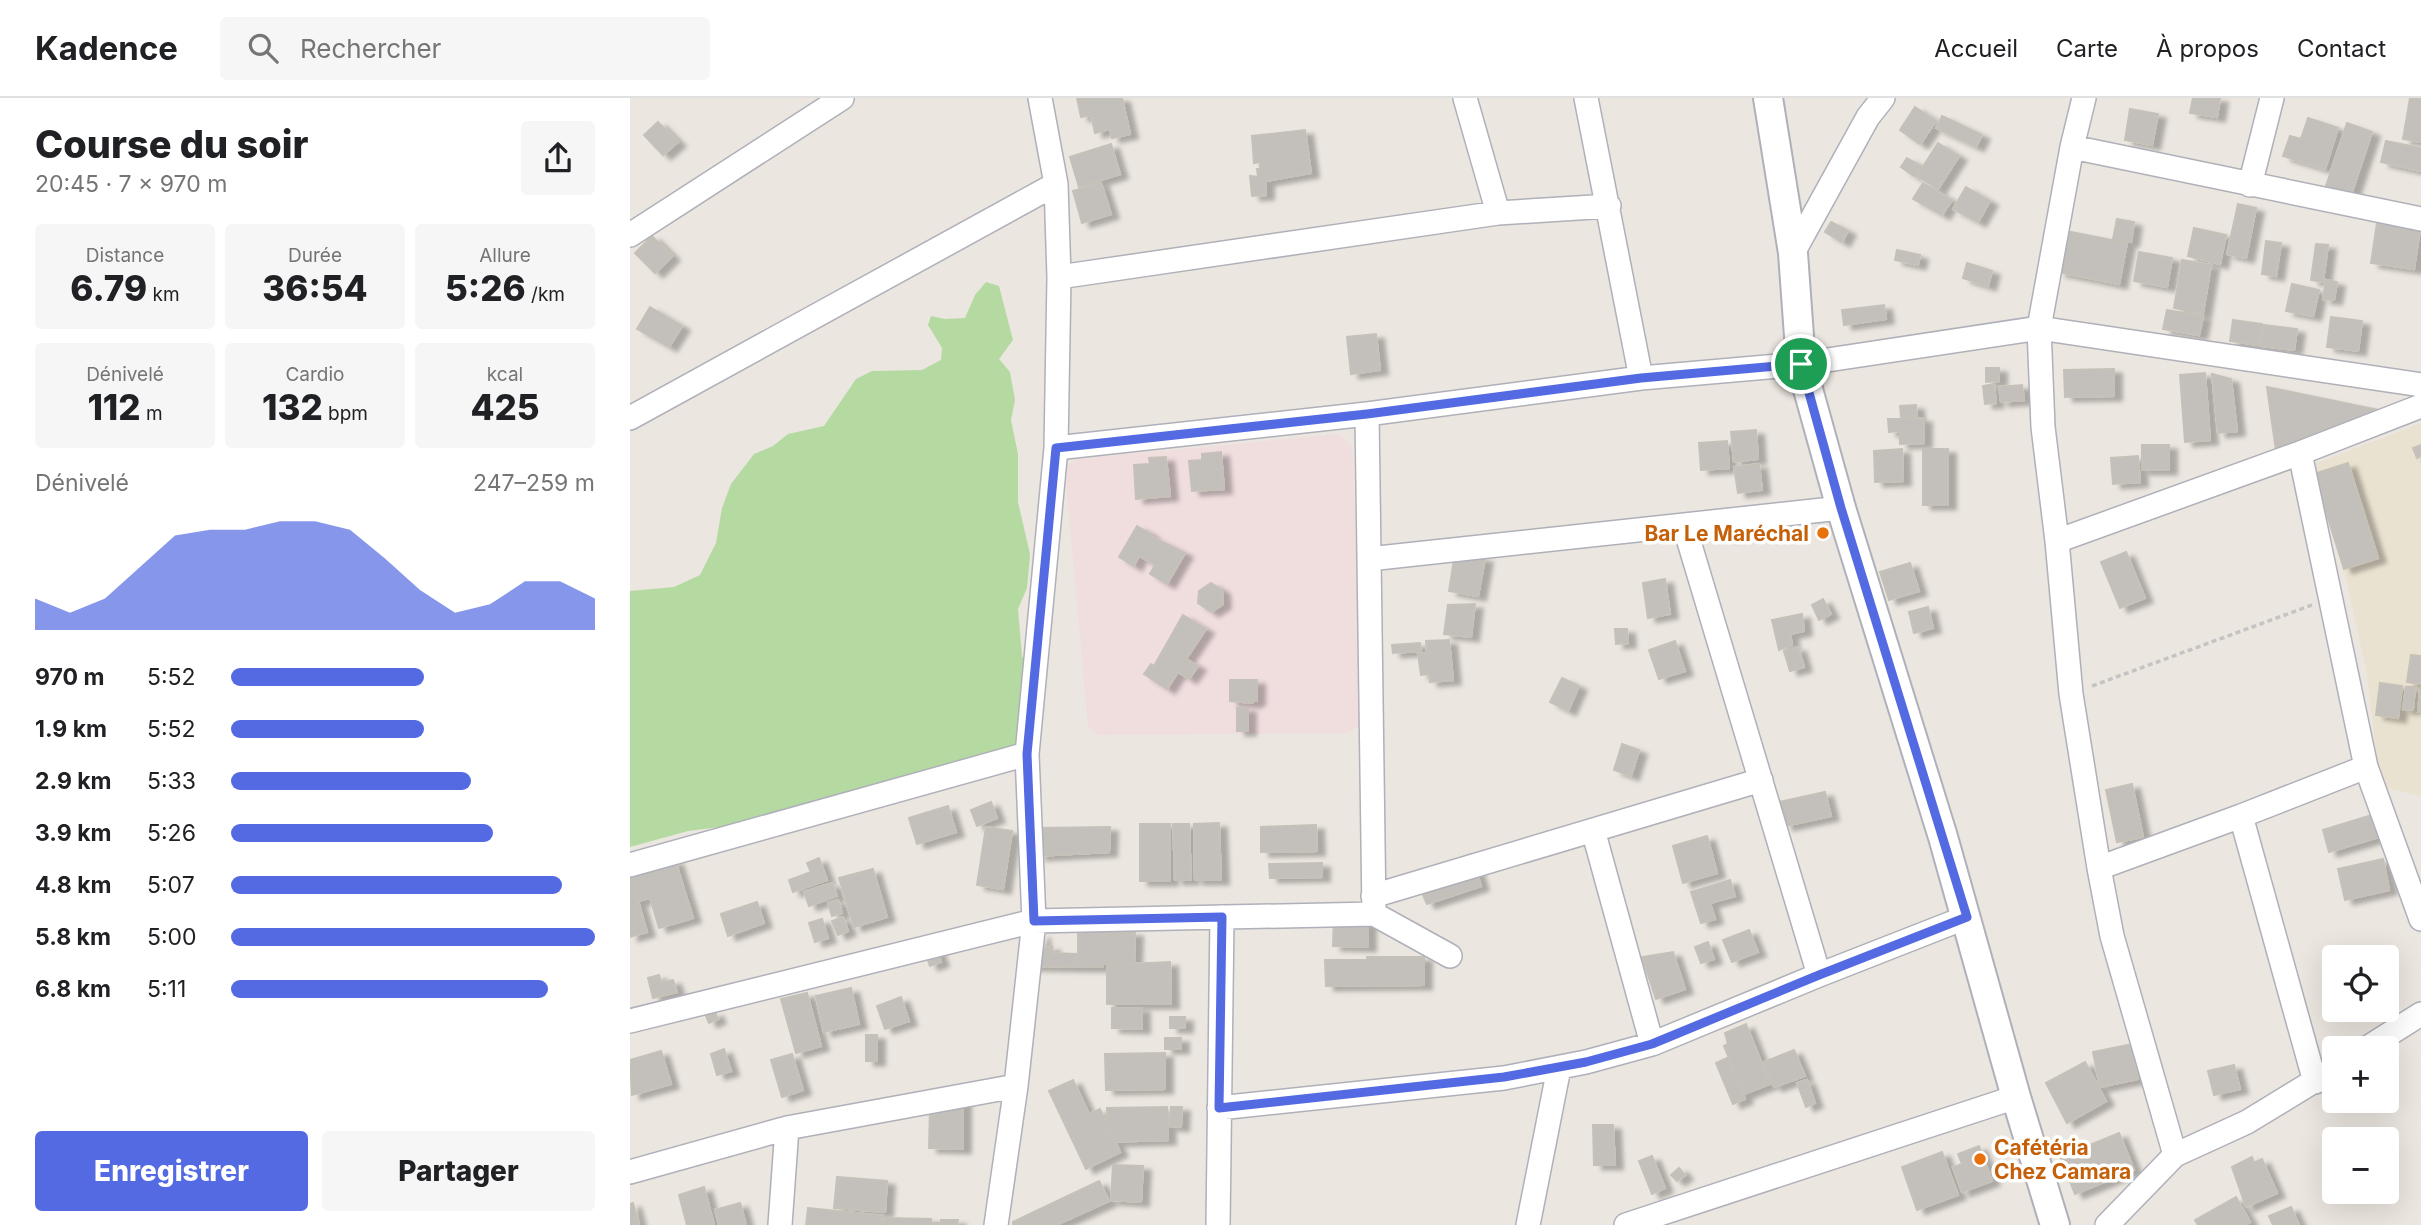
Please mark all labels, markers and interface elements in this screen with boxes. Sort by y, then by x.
search box [220,17,710,80]
text: Kadence [35,28,178,68]
icon: search [244,29,282,67]
text: Rechercher [300,33,441,64]
text: Accueil [1934,34,2018,63]
text: Carte [2056,34,2118,63]
text: À propos [2156,34,2259,63]
text: Contact [2297,34,2386,63]
text: Course du soir [35,121,309,167]
button: share [521,121,595,195]
text: 20:45 · 7 × 970 m [35,170,227,198]
text: Distance [86,244,164,267]
text: Durée [288,244,342,267]
text: Allure [479,244,531,267]
text: 6.79 [70,267,147,309]
text: 36:54 [262,267,368,309]
text: 5:26 [445,267,526,309]
text: km [147,283,180,306]
text: /km [526,283,565,306]
pin [1771,334,1831,394]
icon: arrive [1782,345,1820,383]
text: Dénivelé [86,363,164,386]
text: Cardio [285,363,345,386]
text: kcal [487,363,523,386]
text: 112 [87,386,141,428]
text: 132 [262,386,323,428]
text: 425 [470,386,540,428]
text: m [141,402,163,425]
text: bpm [323,402,368,425]
text: Dénivelé [35,469,129,497]
text: 247–259 m [473,469,595,497]
place label: Bar Le Maréchal [1644,521,1809,546]
marker: Bar Le Maréchal [1815,525,1831,541]
text: 970 m [35,663,104,691]
text: 5:52 [147,663,196,691]
text: 1.9 km [35,715,107,743]
text: 5:52 [147,715,196,743]
text: 2.9 km [35,767,112,795]
text: 5:33 [147,767,196,795]
text: 3.9 km [35,819,111,847]
text: 5:26 [147,819,196,847]
text: 4.8 km [35,871,112,899]
text: 5:07 [147,871,195,899]
text: 5.8 km [35,923,111,951]
text: 5:00 [147,923,197,951]
map controls [2322,945,2399,1204]
button: locate [2322,945,2399,1022]
text: 6.8 km [35,975,111,1003]
text: 5:11 [147,975,186,1003]
button: + [2322,1036,2399,1113]
button: − [2322,1127,2399,1204]
button: Enregistrer [35,1131,308,1211]
button: Partager [322,1131,595,1211]
place label: Cafétéria Chez Camara [1994,1135,2131,1184]
marker: Cafétéria Chez Camara [1972,1151,1988,1167]

